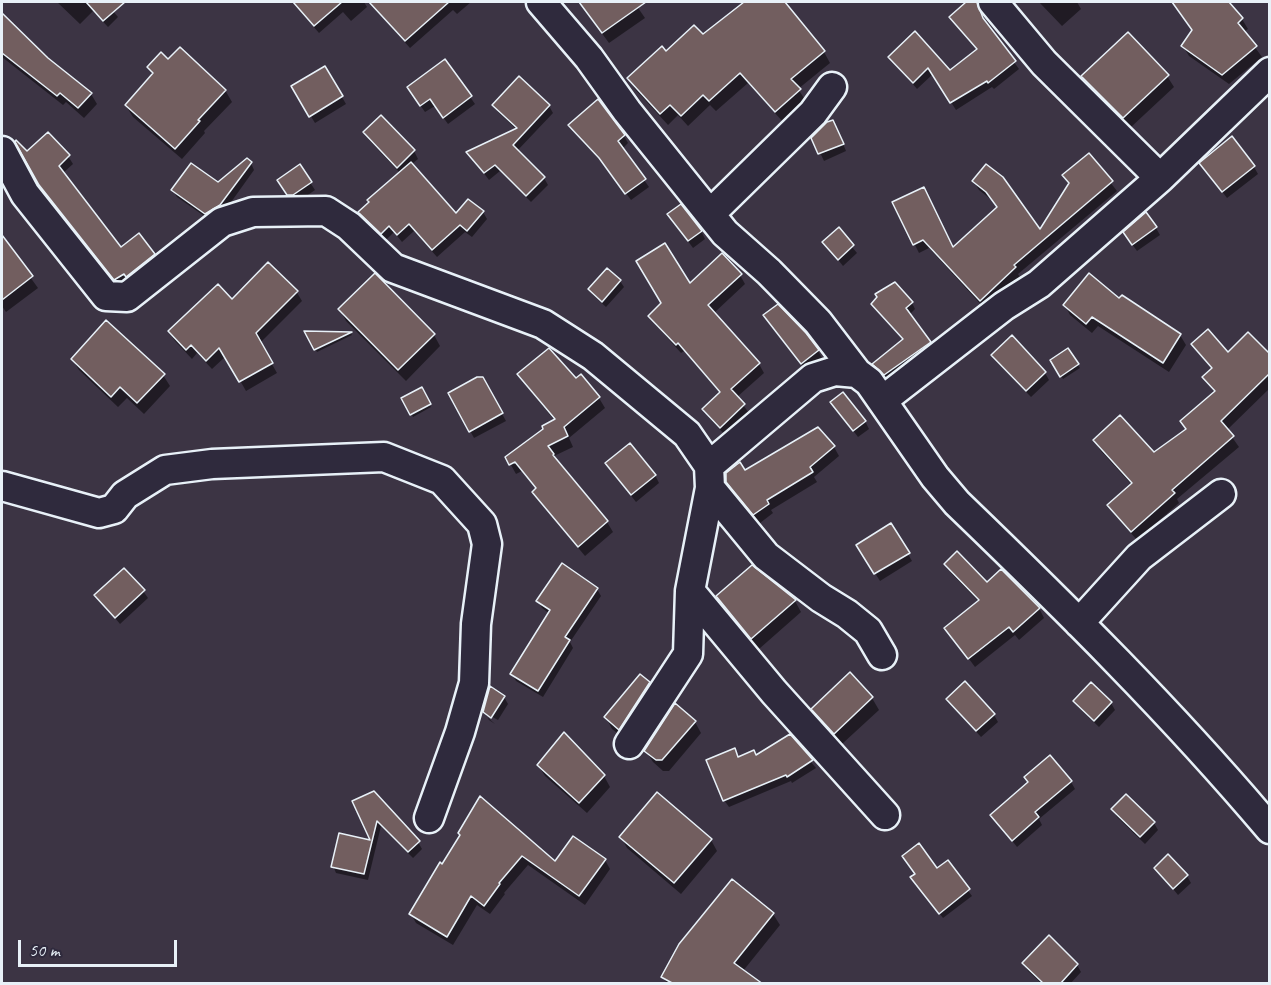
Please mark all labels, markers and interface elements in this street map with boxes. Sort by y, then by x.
scale bar [21,928,180,966]
text: 50 m [29,939,60,961]

